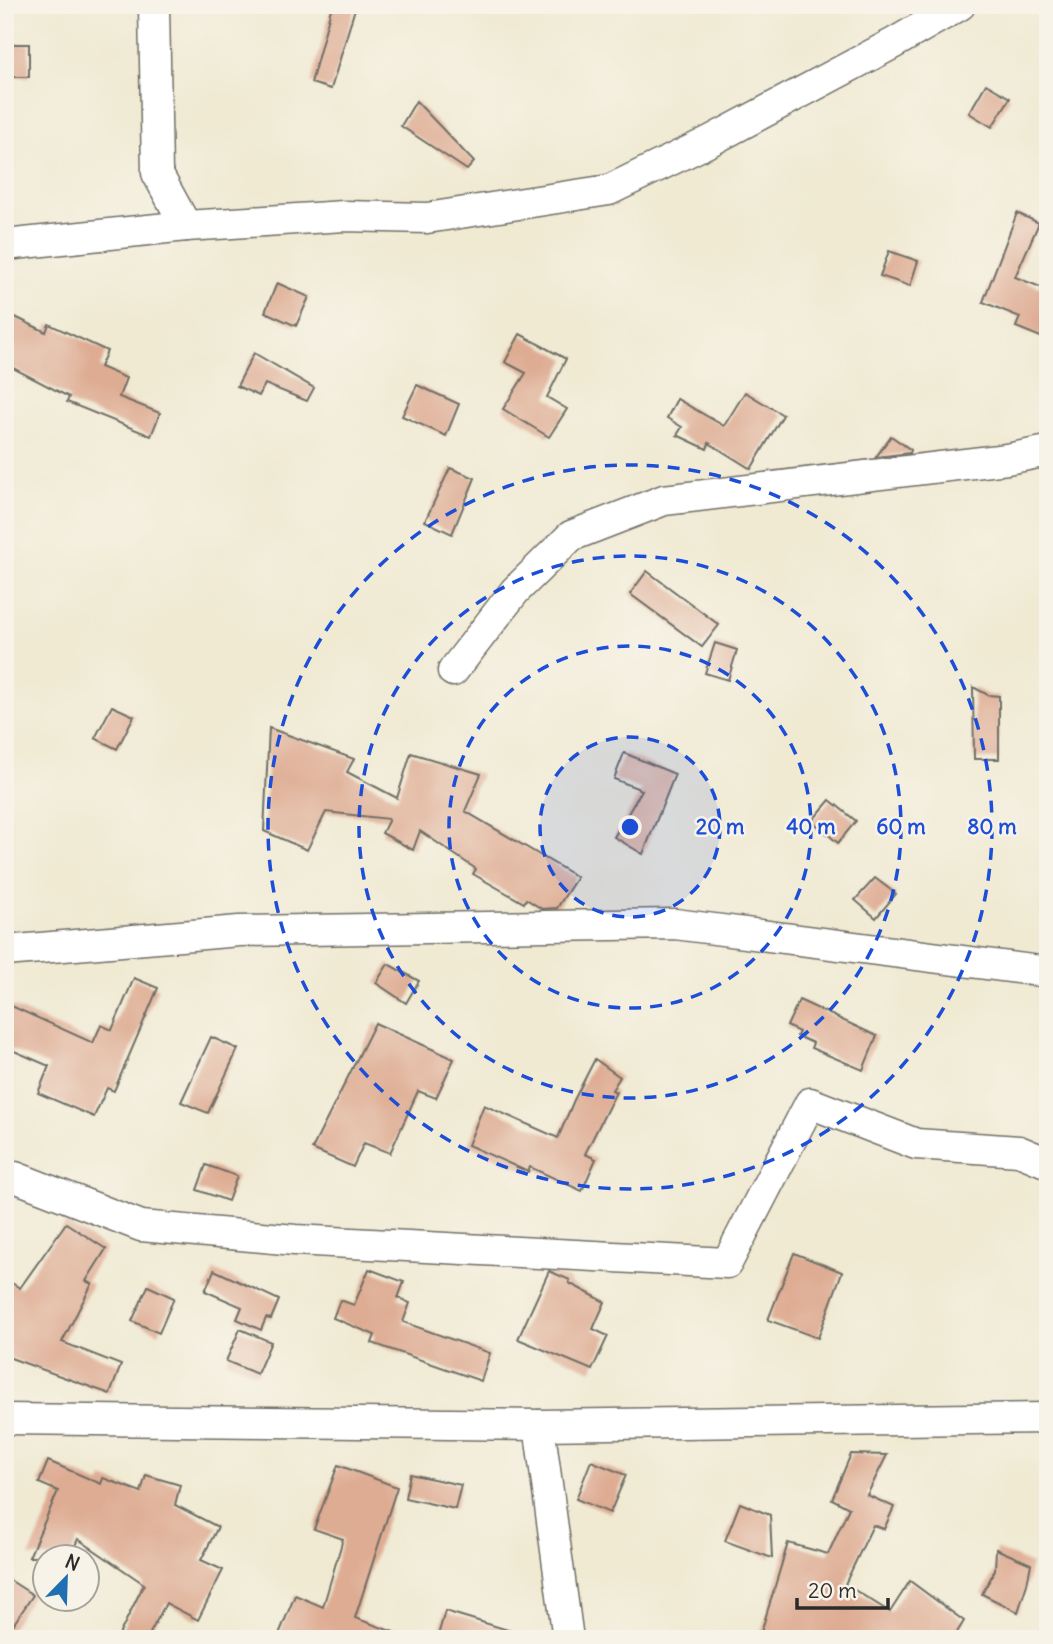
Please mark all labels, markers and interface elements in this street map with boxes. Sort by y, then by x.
text: 20 m [696,813,745,840]
text: 40 m [786,813,836,840]
text: 60 m [876,813,926,840]
text: 80 m [967,813,1017,840]
centre of rings [618,815,642,839]
north arrow [32,1542,102,1612]
text: N [62,1549,83,1576]
scale bar [797,1567,888,1611]
text: 20 m [808,1577,857,1604]

